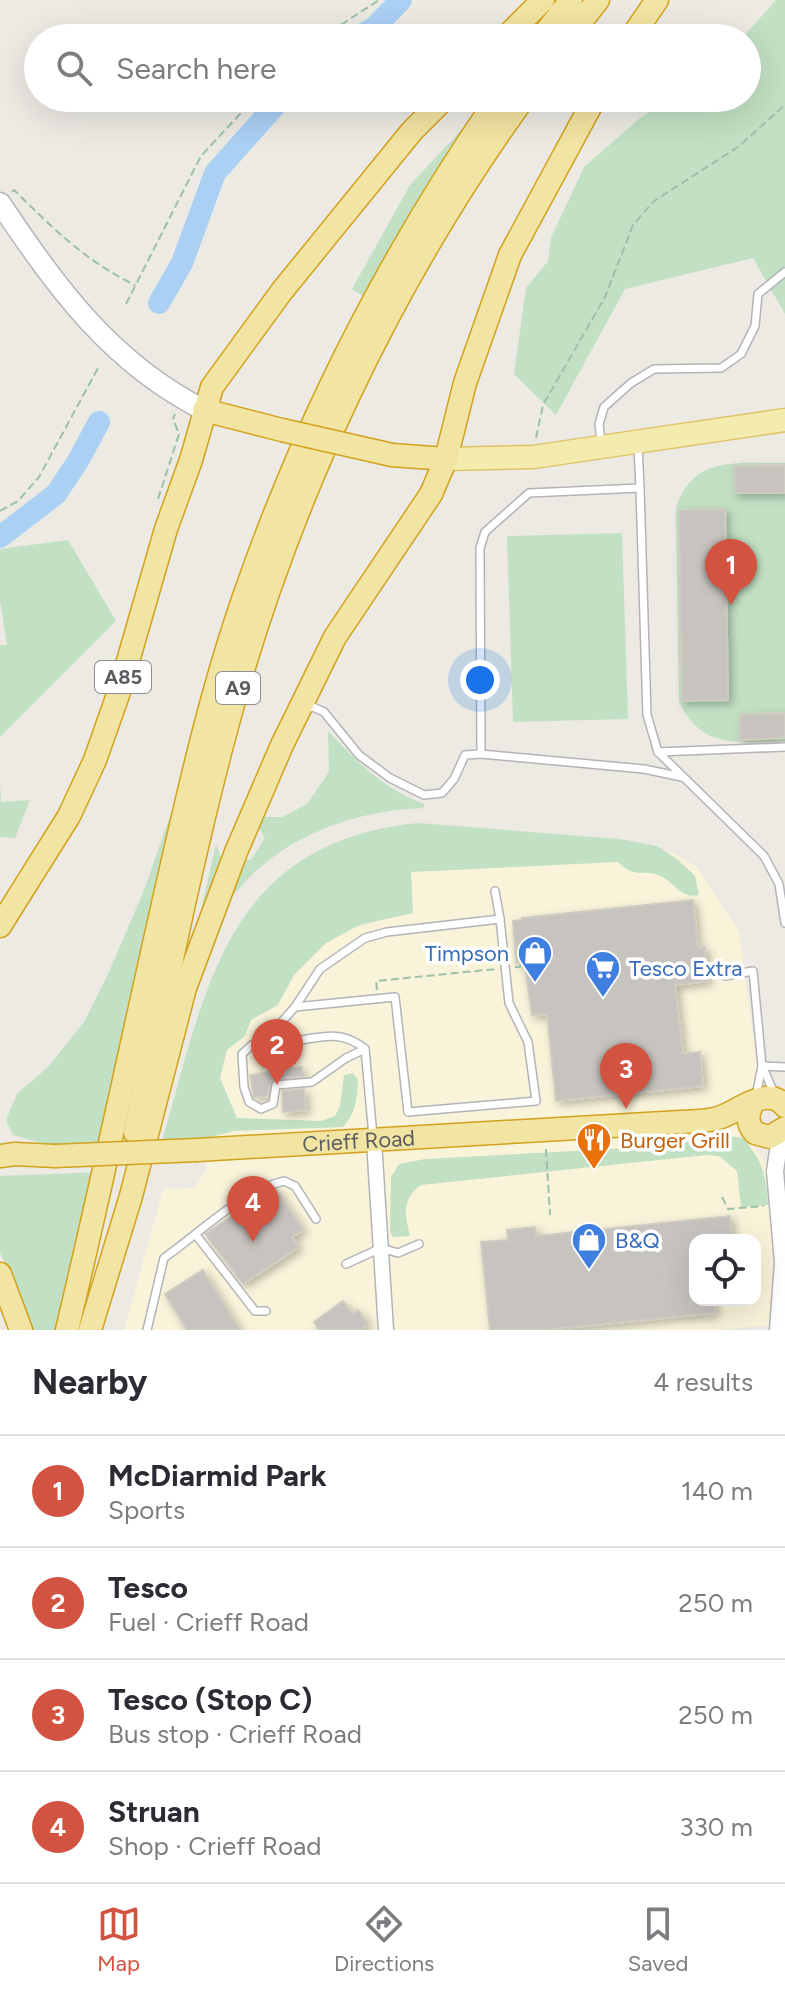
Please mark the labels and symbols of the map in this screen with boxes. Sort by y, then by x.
pin: 1 [705,539,757,605]
your location [460,660,500,700]
road number: A85 [95,661,151,693]
road number: A9 [216,672,260,704]
shop icon: Timpson [516,934,554,984]
place label: Timpson [425,940,509,967]
supermarket icon: Tesco Extra [584,949,622,999]
place label: Tesco Extra [629,955,743,982]
pin: 2 [251,1019,303,1085]
pin: 3 [600,1043,652,1109]
restaurant icon: Burger Grill [575,1121,613,1171]
street label: Crieff Road [302,1124,416,1158]
place label: Burger Grill [620,1127,730,1154]
pin: 4 [227,1176,279,1242]
shop icon: B&Q [570,1221,608,1271]
place label: B&Q [615,1227,660,1254]

